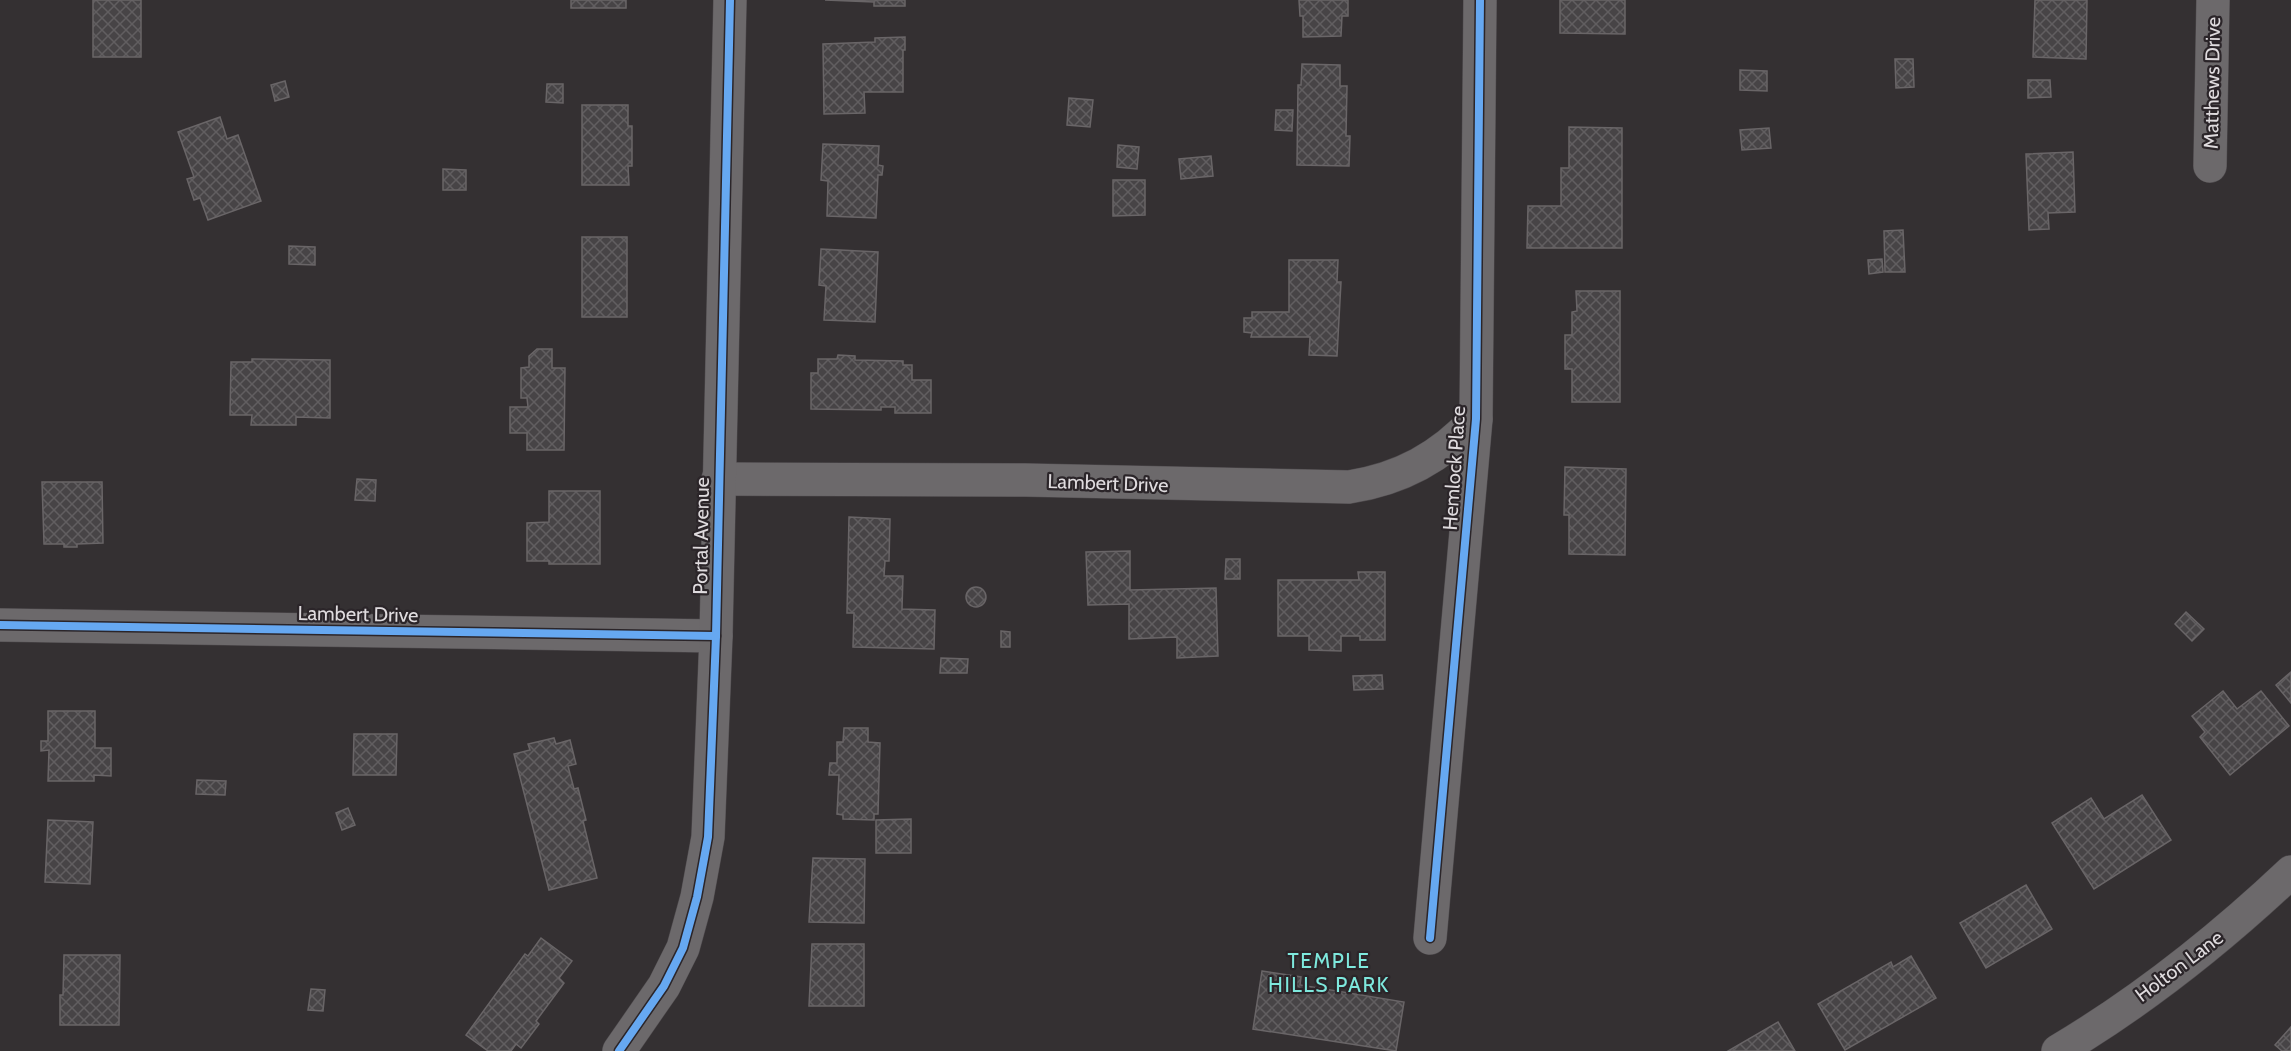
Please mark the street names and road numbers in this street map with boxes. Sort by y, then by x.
street label: Matthews Drive [2199,17,2225,149]
street label: Hemlock Place [1438,405,1470,531]
street label: Lambert Drive [1047,469,1169,497]
street label: Portal Avenue [688,477,714,595]
street label: Lambert Drive [297,601,419,627]
street label: Holton Lane [2130,925,2228,1007]

